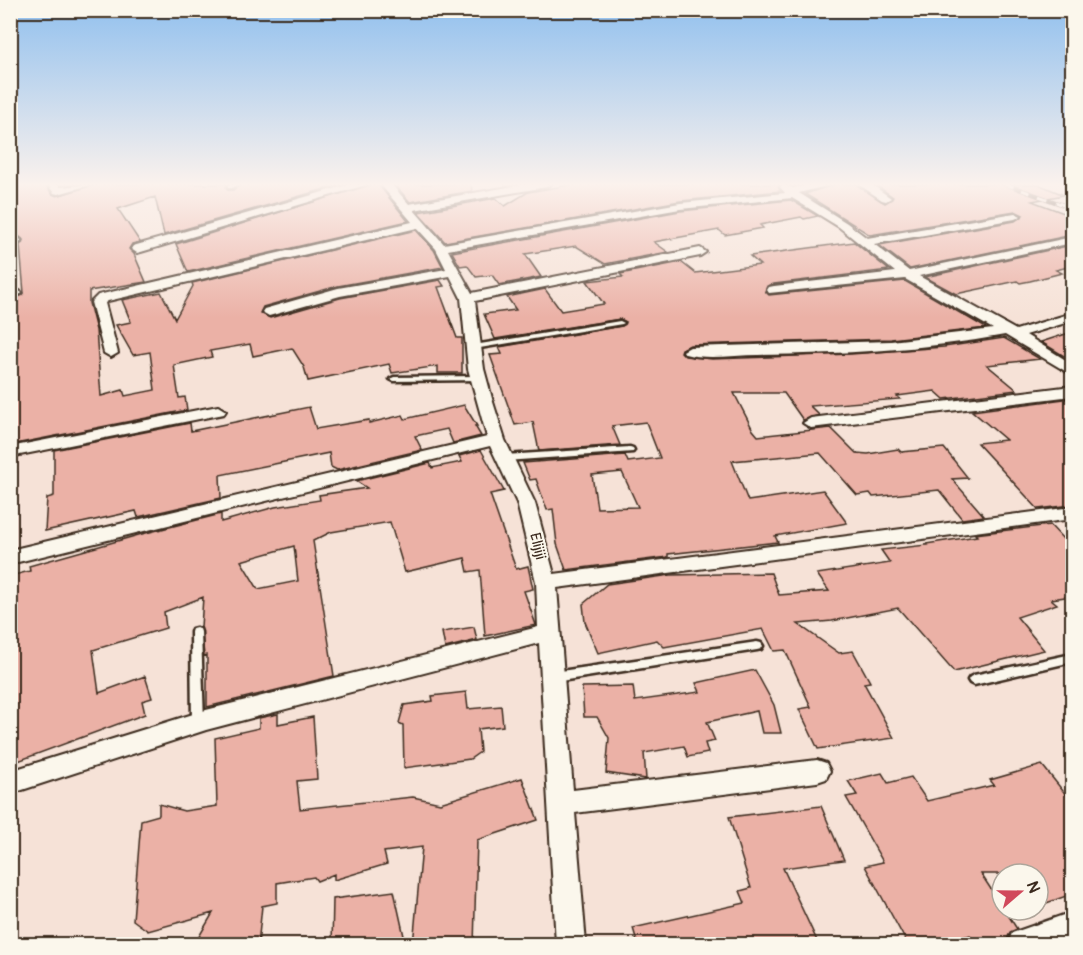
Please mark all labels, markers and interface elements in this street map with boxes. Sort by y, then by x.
street label: Elijiji [525,531,550,562]
north arrow [990,862,1050,922]
text: N [1022,879,1044,896]

